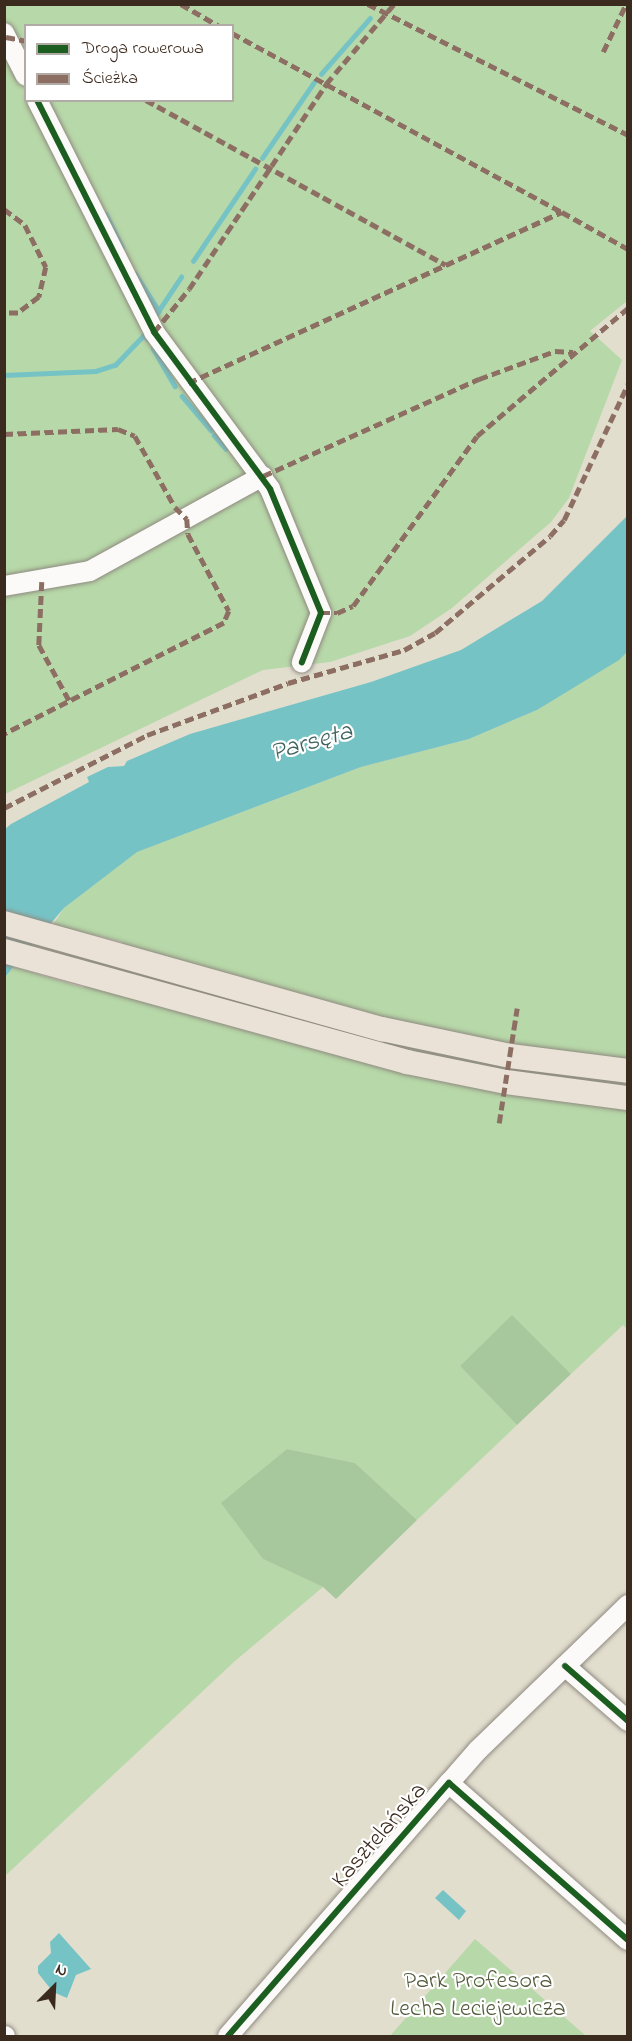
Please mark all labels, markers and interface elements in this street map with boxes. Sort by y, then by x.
legend [24,24,234,102]
text: Droga rowerowa [82,36,204,62]
text: Ścieżka [82,66,138,92]
water label: Parsęta [268,718,356,770]
street label: Kasztelańska [326,1777,434,1895]
north arrow [24,1957,84,2017]
text: N [52,1957,71,1984]
park label: Park Profesora Lecha Leciejewicza [390,1968,566,2024]

